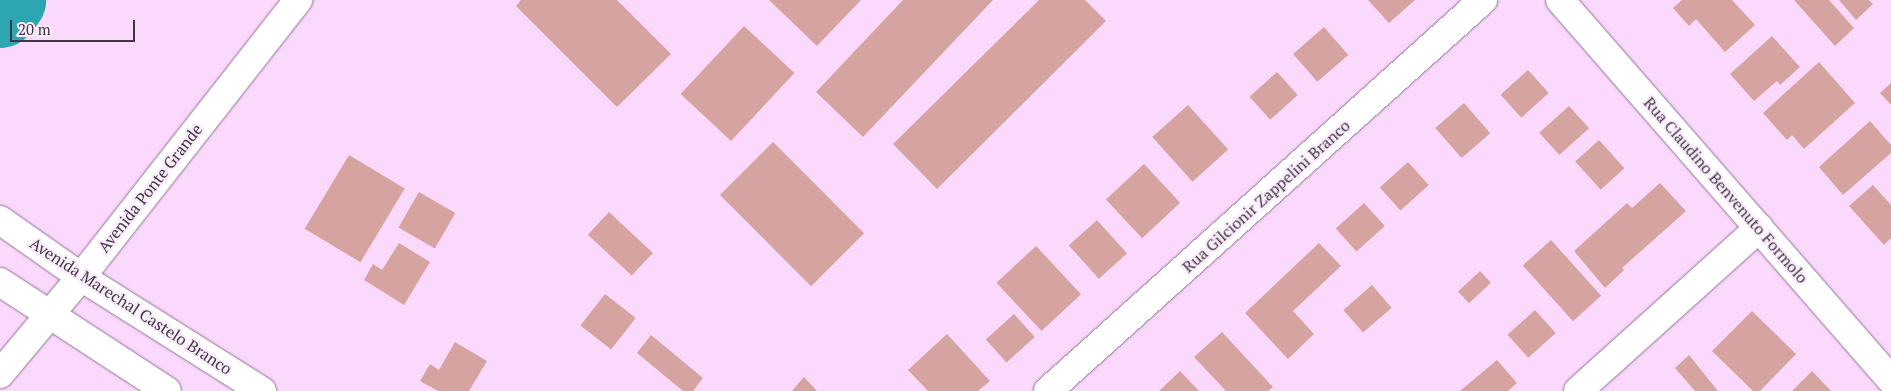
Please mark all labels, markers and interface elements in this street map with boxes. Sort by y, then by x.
scale bar [12,10,138,42]
text: 20 m [18,19,51,39]
street label: Rua Claudino Benvenuto Formolo [1640,93,1812,287]
street label: Rua Gilcionir Zappelini Branco [1178,116,1354,276]
street label: Avenida Ponte Grande [94,120,206,256]
street label: Avenida Marechal Castelo Branco [26,233,236,379]

